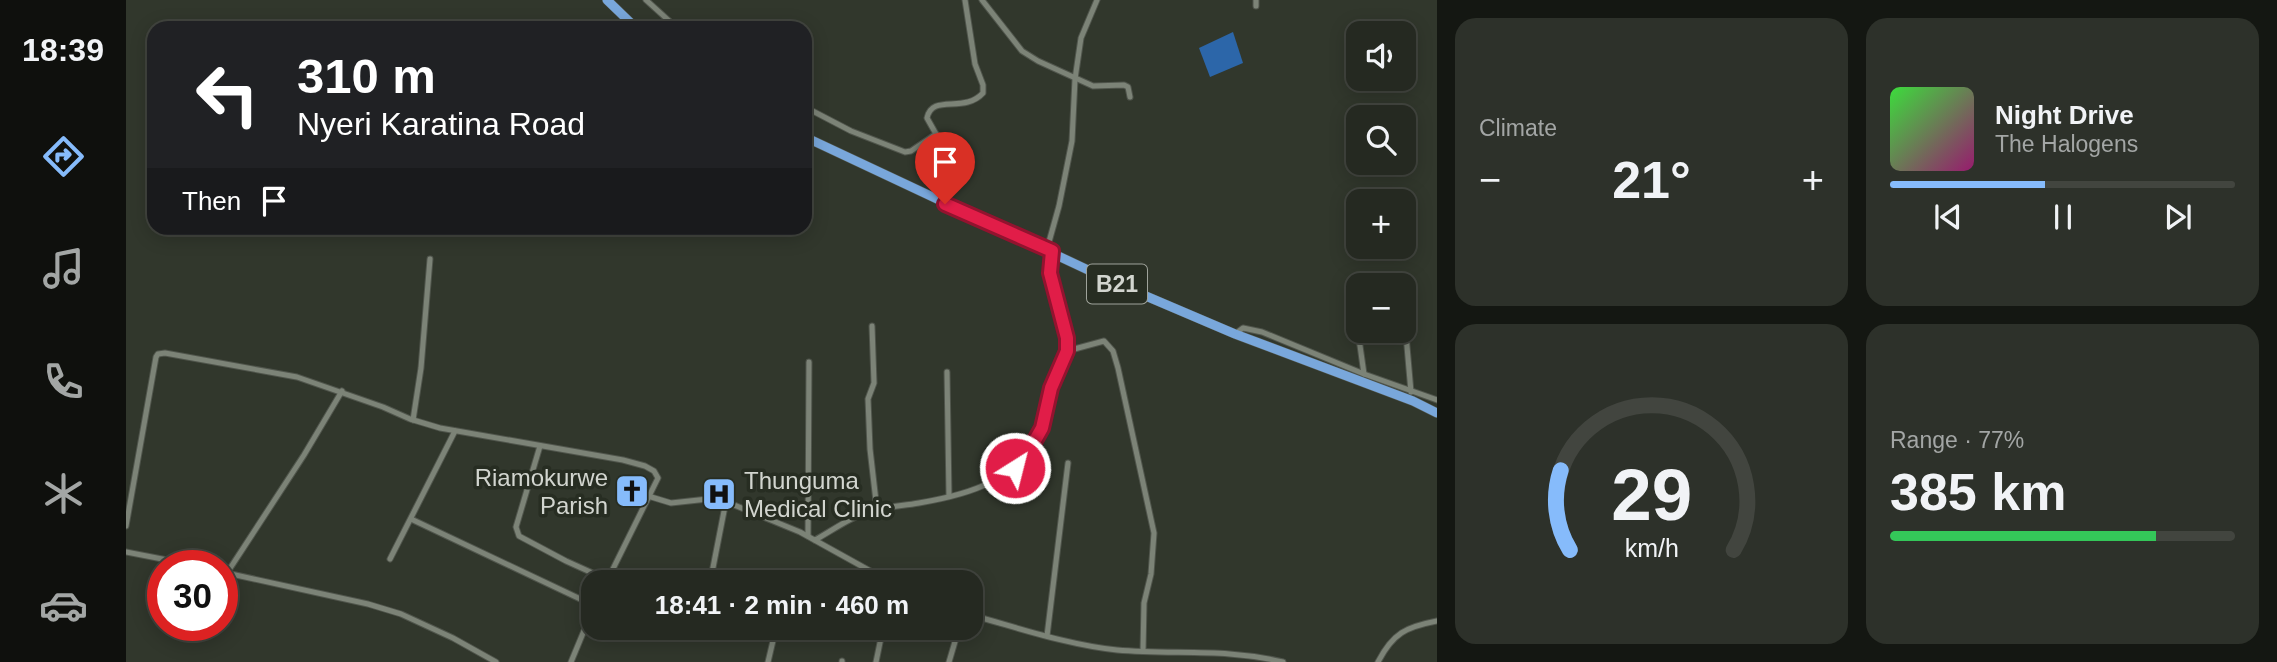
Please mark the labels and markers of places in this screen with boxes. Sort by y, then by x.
pin [915,132,975,204]
place label: Riamokurwe Parish [475,464,608,519]
place label: Thunguma Medical Clinic [744,467,892,522]
church icon: Riamokurwe Parish [613,472,651,510]
hospital icon: Thunguma Medical Clinic [700,475,738,513]

